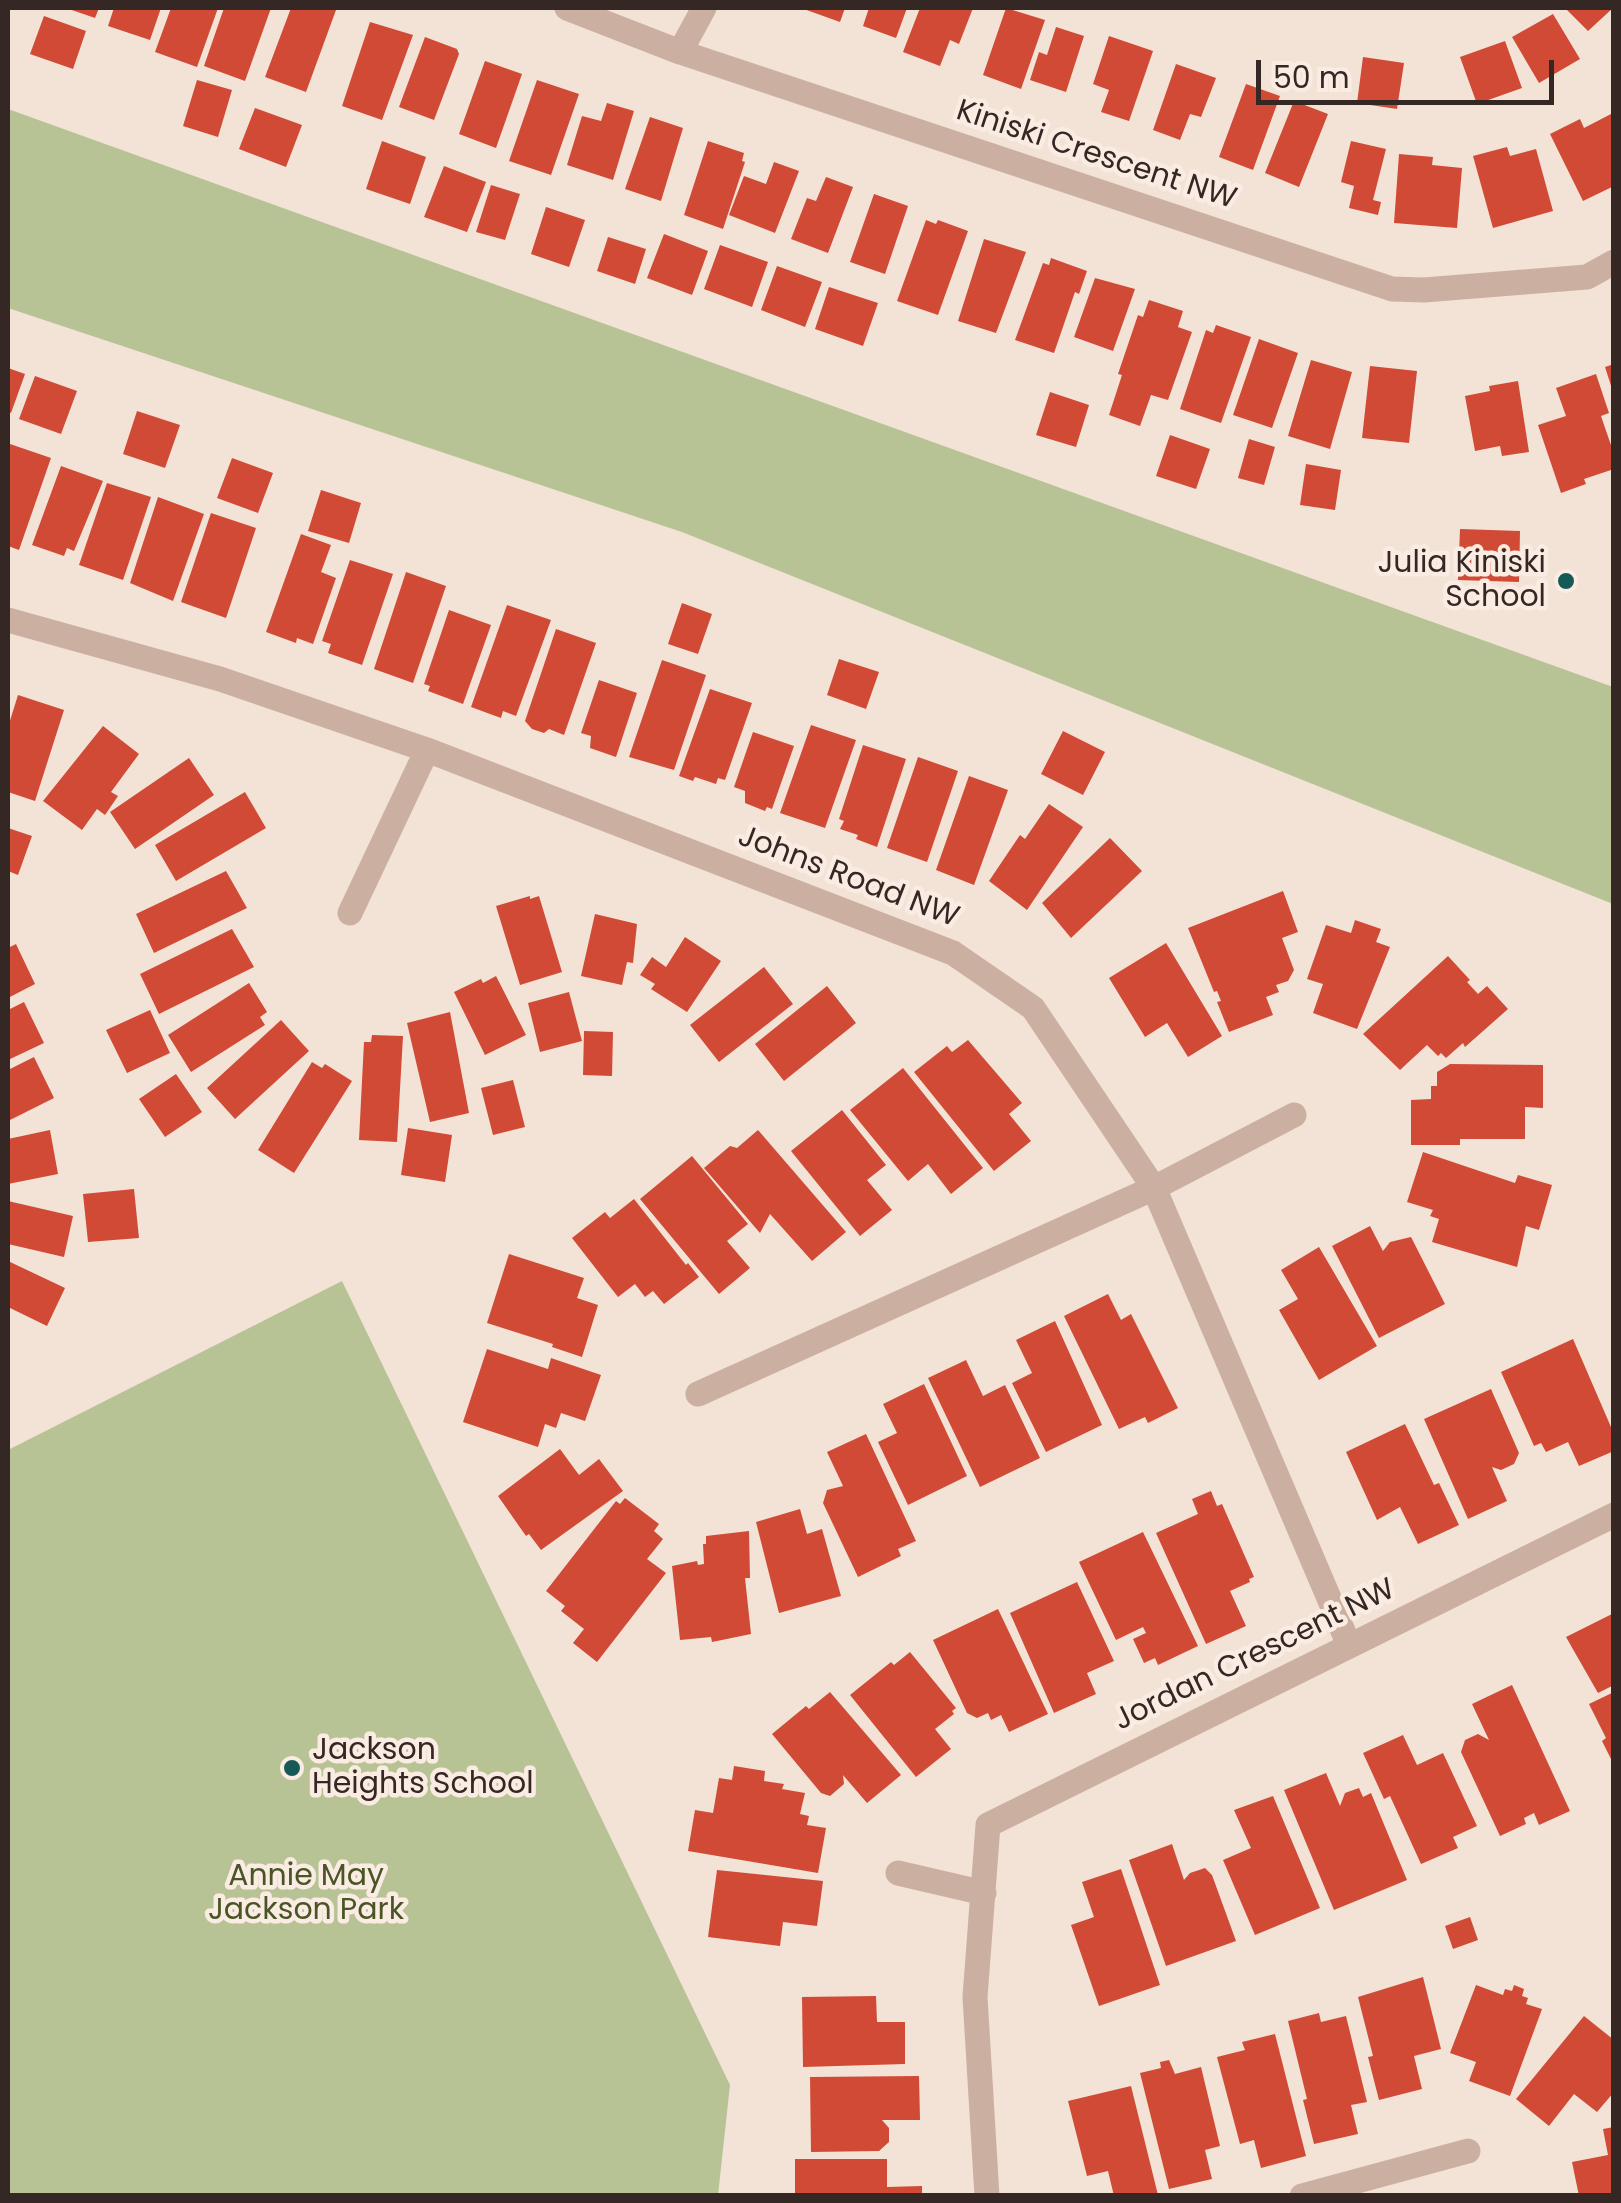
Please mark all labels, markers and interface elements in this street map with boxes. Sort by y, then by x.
scale bar [1261,40,1558,102]
text: 50 m [1273,56,1350,99]
street label: Kiniski Crescent NW [951,94,1241,218]
place label: Julia Kiniski School [1377,546,1546,616]
marker: Julia Kiniski School [1555,570,1577,592]
street label: Johns Road NW [733,819,963,937]
street label: Jordan Crescent NW [1109,1572,1401,1740]
place label: Jackson Heights School [312,1733,534,1804]
marker: Jackson Heights School [281,1757,303,1779]
park label: Annie May Jackson Park [208,1859,404,1930]

